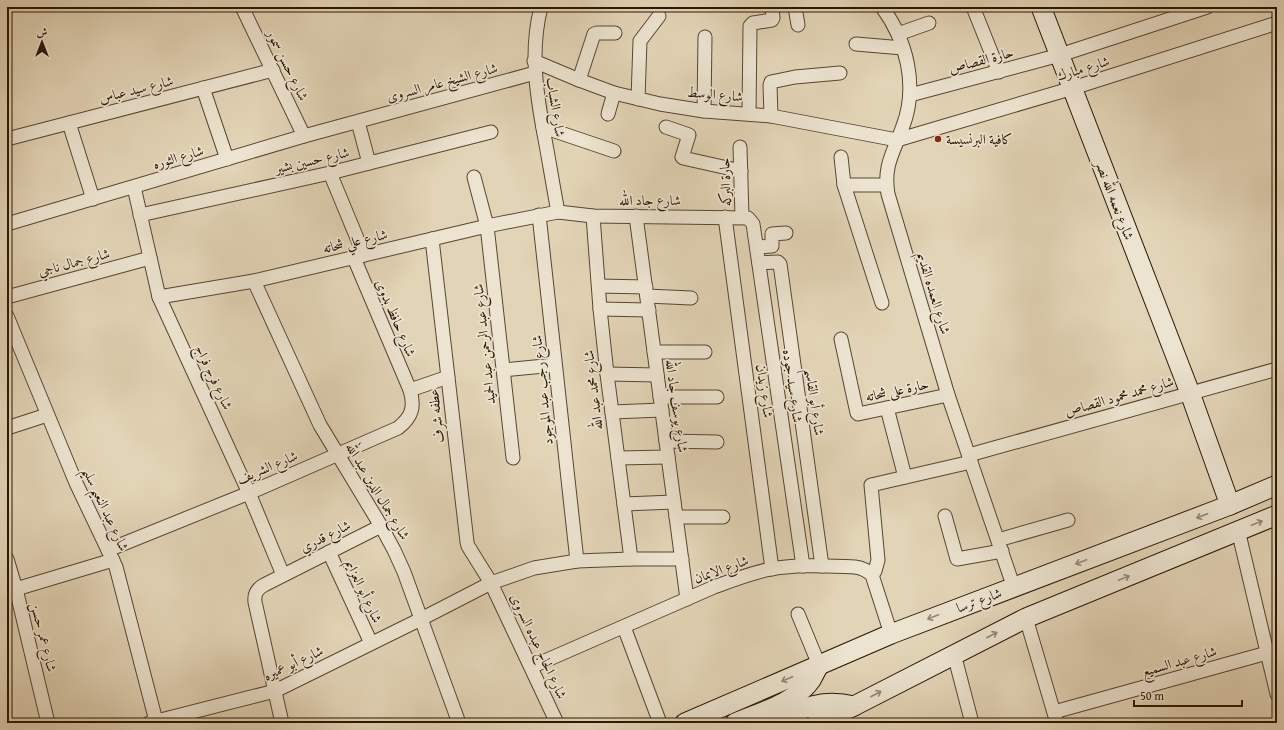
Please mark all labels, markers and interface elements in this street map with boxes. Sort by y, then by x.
north arrow [22,22,62,62]
text: ش [37,24,48,40]
street label: شارع حسن سمور [260,24,314,105]
street label: حارة القصاص [946,42,1016,78]
street label: شارع مبارك [1054,50,1112,87]
street label: شارع الشيخ عامر السروى [384,58,501,109]
street label: شارع سيد عباس [97,70,176,110]
street label: شارع الشباب [539,76,571,139]
street label: شارع الوسط [686,82,744,108]
place label: كافية البرنسيسة [946,129,1013,149]
marker: كافية البرنسيسة [933,134,943,144]
street label: شارع الثوره [150,140,206,176]
street label: شارع حسين بشير [271,142,352,181]
street label: شارع نعمه الله نصر [1088,155,1140,244]
street label: حارة البركه [714,157,736,207]
street label: شارع جاد الله [619,189,681,212]
street label: شارع علي شحاته [321,224,390,261]
street label: شارع جمال ناجي [36,243,113,283]
street label: شارع العمده القديم [909,249,956,337]
street label: شارع حافظ بدوى [369,276,421,361]
street label: شارع عبد الرحمن عبد الحميد [468,282,502,405]
street label: شارع رجب عبد الموجود [526,334,560,446]
street label: شارع فرج فراج [187,341,238,414]
street label: شارع سيد جوده [776,348,808,424]
street label: شارع محمد عبد الله [577,349,610,431]
street label: شارع يوسف جاد الله [659,358,694,454]
street label: شارع زيدان [749,363,779,420]
street label: شارع أبو القاسم [796,367,830,438]
street label: شارع محمد محمود القصاص [1062,371,1177,423]
street label: حارة على شحاته [863,374,931,406]
street label: عطفه شرف [423,388,449,444]
street label: شارع جمال الدين عبد الله [339,438,416,544]
street label: شارع الشريف [233,445,301,491]
street label: شارع عبد النعيم سليم [74,464,134,556]
one-way arrow [1197,512,1209,520]
street label: شارع قدري [296,515,355,559]
one-way arrow [1250,518,1262,526]
street label: شارع الايمان [691,550,752,590]
street label: شارع أبو العزايم [338,556,387,627]
one-way arrow [1075,559,1087,567]
one-way arrow [1117,573,1129,581]
street label: شارع ترسا [953,583,1005,619]
street label: شارع الحاج عبده السروى [503,590,572,703]
street label: شارع عمر حسن [24,600,62,674]
one-way arrow [927,614,939,622]
one-way arrow [986,631,998,638]
street label: شارع أبو عميره [260,640,327,687]
street label: شارع عبد السميع [1139,641,1220,685]
one-way arrow [782,676,794,683]
scale bar [1134,682,1242,708]
text: 50 m [1140,687,1164,704]
one-way arrow [870,690,882,698]

